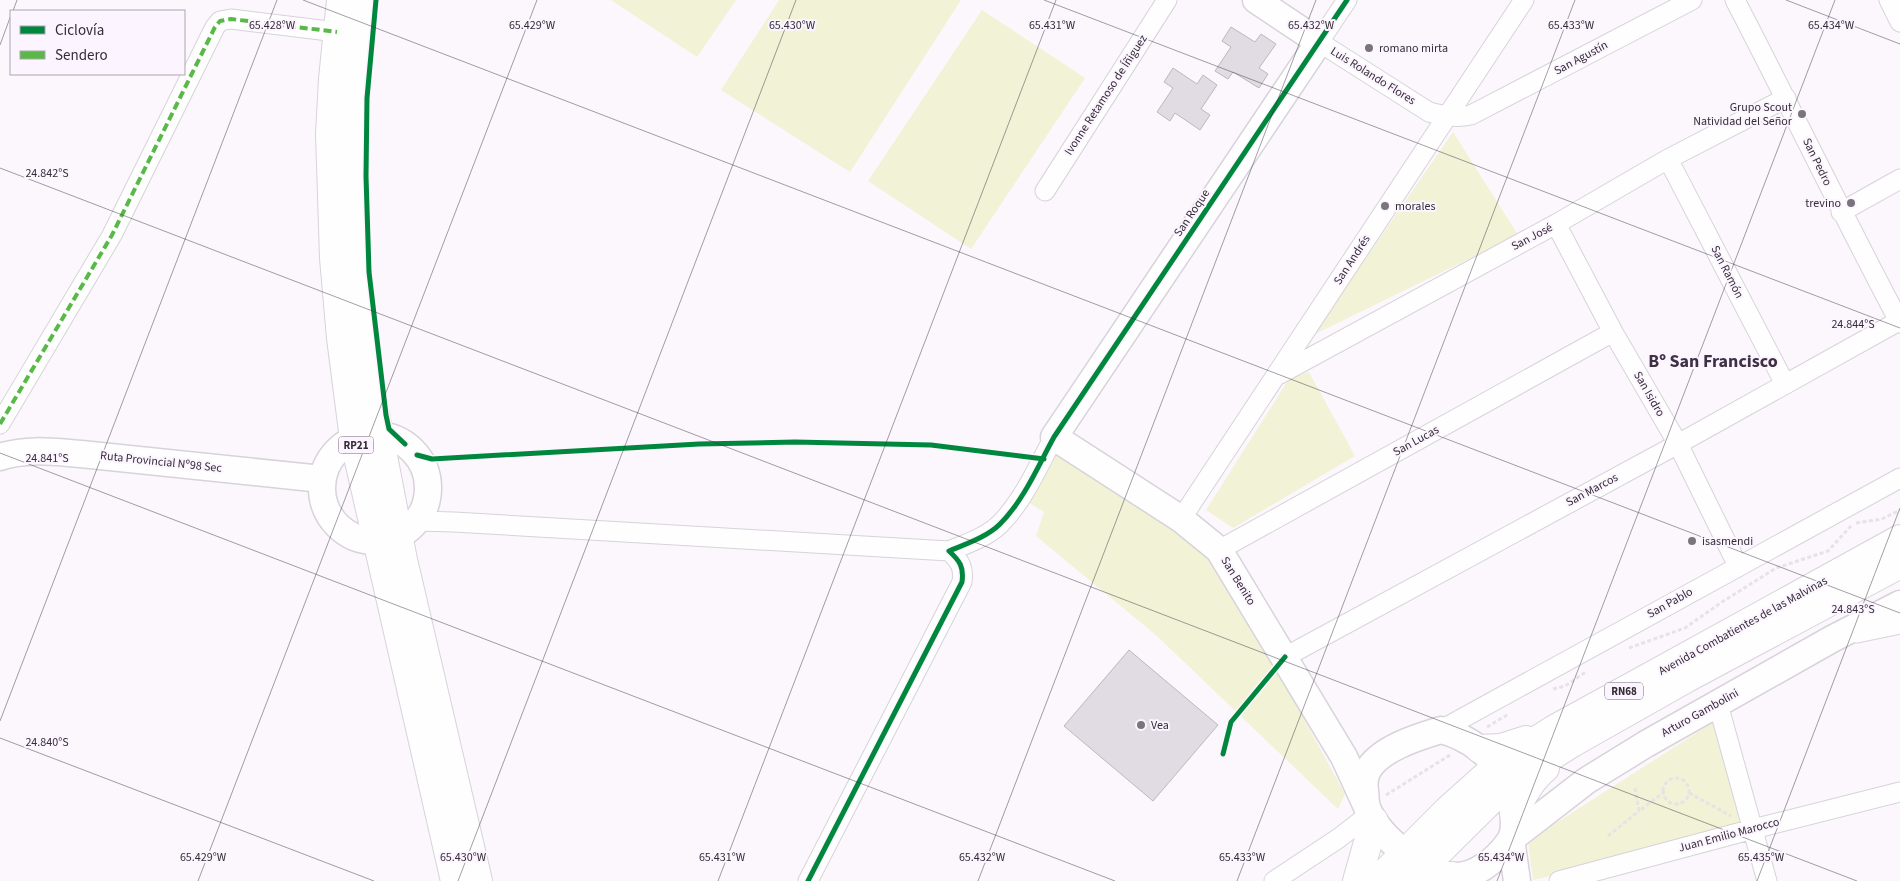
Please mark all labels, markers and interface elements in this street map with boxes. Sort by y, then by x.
legend [10,10,185,75]
text: 65.428°W [249,17,296,34]
text: 65.429°W [509,17,556,34]
text: 65.430°W [769,17,816,34]
text: 65.431°W [1029,17,1076,34]
text: 65.432°W [1288,17,1335,34]
text: 65.433°W [1548,17,1595,34]
text: 65.434°W [1808,17,1855,34]
text: Ciclovía [55,20,104,41]
street label: Ivonne Retamoso de Íñiguez [1061,31,1151,159]
street label: San Agustín [1551,37,1611,79]
place label: romano mirta [1379,40,1448,57]
marker: romano mirta [1363,42,1375,54]
street label: Luis Rolando Flores [1327,43,1419,109]
text: Sendero [55,45,108,66]
place label: Grupo Scout Natividad del Señor [1693,99,1793,130]
marker: Grupo Scout Natividad del Señor [1796,108,1808,120]
street label: San Pedro [1798,135,1836,189]
text: 24.842°S [25,165,69,182]
street label: San Roque [1170,186,1214,240]
place label: trevino [1805,195,1841,212]
marker: trevino [1845,197,1857,209]
place label: morales [1395,198,1435,215]
marker: morales [1379,200,1391,212]
street label: San José [1508,219,1556,255]
street label: San Andrés [1330,232,1374,288]
street label: San Ramón [1706,243,1748,301]
text: 24.844°S [1831,316,1875,333]
district label: Bº San Francisco [1648,349,1778,374]
street label: San Isidro [1629,368,1669,420]
street label: San Lucas [1390,421,1442,461]
road number: RP21 [338,436,374,454]
street label: Ruta Provincial Nº98 Sec [99,447,223,477]
text: 24.841°S [25,450,69,467]
street label: San Marcos [1563,469,1621,511]
place label: isasmendi [1702,533,1753,550]
marker: isasmendi [1686,535,1698,547]
street label: San Benito [1216,553,1260,609]
street label: Avenida Combatientes de las Malvinas [1656,572,1830,680]
street label: San Pablo [1644,583,1696,623]
text: 24.843°S [1831,601,1875,618]
road number: RN68 [1605,682,1643,699]
street label: Arturo Gambolini [1658,685,1742,741]
place label: Vea [1151,717,1169,734]
marker: Vea [1135,719,1147,731]
text: 24.840°S [25,734,69,751]
street label: Juan Emilio Marocco [1677,813,1781,857]
text: 65.429°W [180,849,227,866]
text: 65.430°W [440,849,487,866]
text: 65.431°W [699,849,746,866]
text: 65.432°W [959,849,1006,866]
text: 65.433°W [1219,849,1266,866]
text: 65.434°W [1478,849,1525,866]
text: 65.435°W [1738,849,1785,866]

